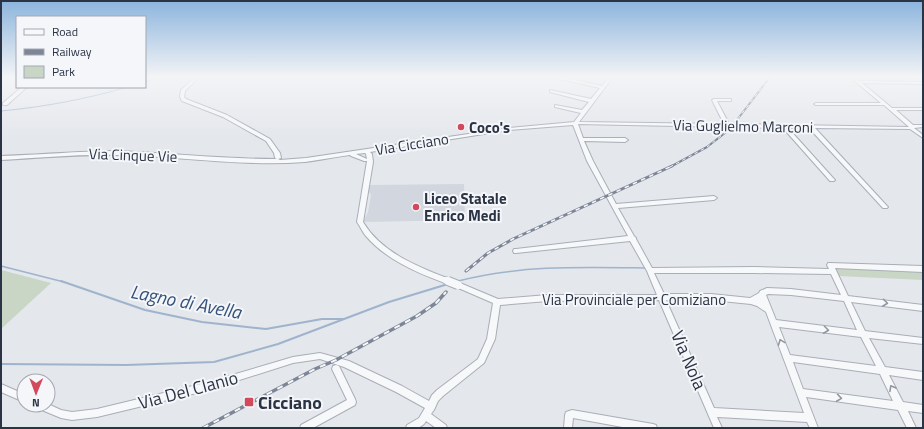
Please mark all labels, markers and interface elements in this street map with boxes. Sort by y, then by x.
legend [16,16,146,88]
text: Road [52,22,78,41]
text: Railway [52,42,92,61]
text: Park [52,62,75,81]
street label: Via Guglielmo Marconi [673,113,813,139]
place label: Coco's [469,116,510,139]
marker: Coco's [456,122,466,132]
street label: Via Cicciano [374,127,450,161]
street label: Via Cinque Vie [88,142,178,168]
place label: Liceo Statale Enrico Medi [424,187,507,227]
marker: Liceo Statale Enrico Medi [411,202,421,212]
water label: Lagno di Avella [128,276,245,326]
street label: Via Provinciale per Comiziano [542,288,726,311]
one-way arrow [882,298,888,307]
one-way arrow [823,325,829,334]
street label: Via Nola [664,326,714,394]
one-way arrow [778,339,786,346]
street label: Via Del Clanio [135,364,241,416]
north arrow [16,373,56,413]
one-way arrow [889,385,897,392]
place label: Cicciano [258,389,322,416]
one-way arrow [836,393,842,402]
text: N [32,395,40,411]
marker: Cicciano [243,396,255,408]

